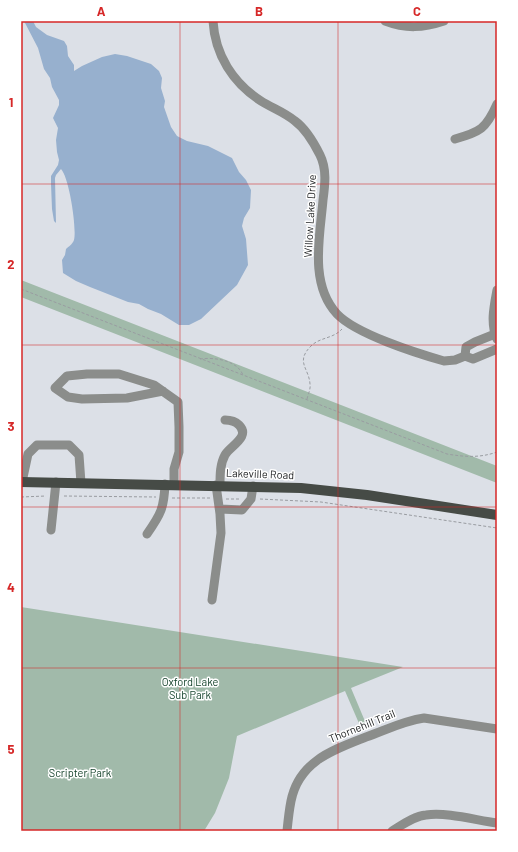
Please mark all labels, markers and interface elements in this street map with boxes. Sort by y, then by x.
text: A [97,3,106,19]
text: B [255,3,263,19]
text: C [413,3,421,19]
text: 1 [9,94,13,110]
street label: Willow Lake Drive [301,174,318,258]
text: 2 [7,256,15,272]
text: 3 [7,418,15,434]
street label: Lakeville Road [226,466,294,481]
text: 4 [7,579,15,595]
park label: Oxford Lake Sub Park [162,675,218,701]
street label: Thornehill Trail [327,706,397,745]
text: 5 [7,741,15,757]
park label: Scripter Park [49,766,112,779]

